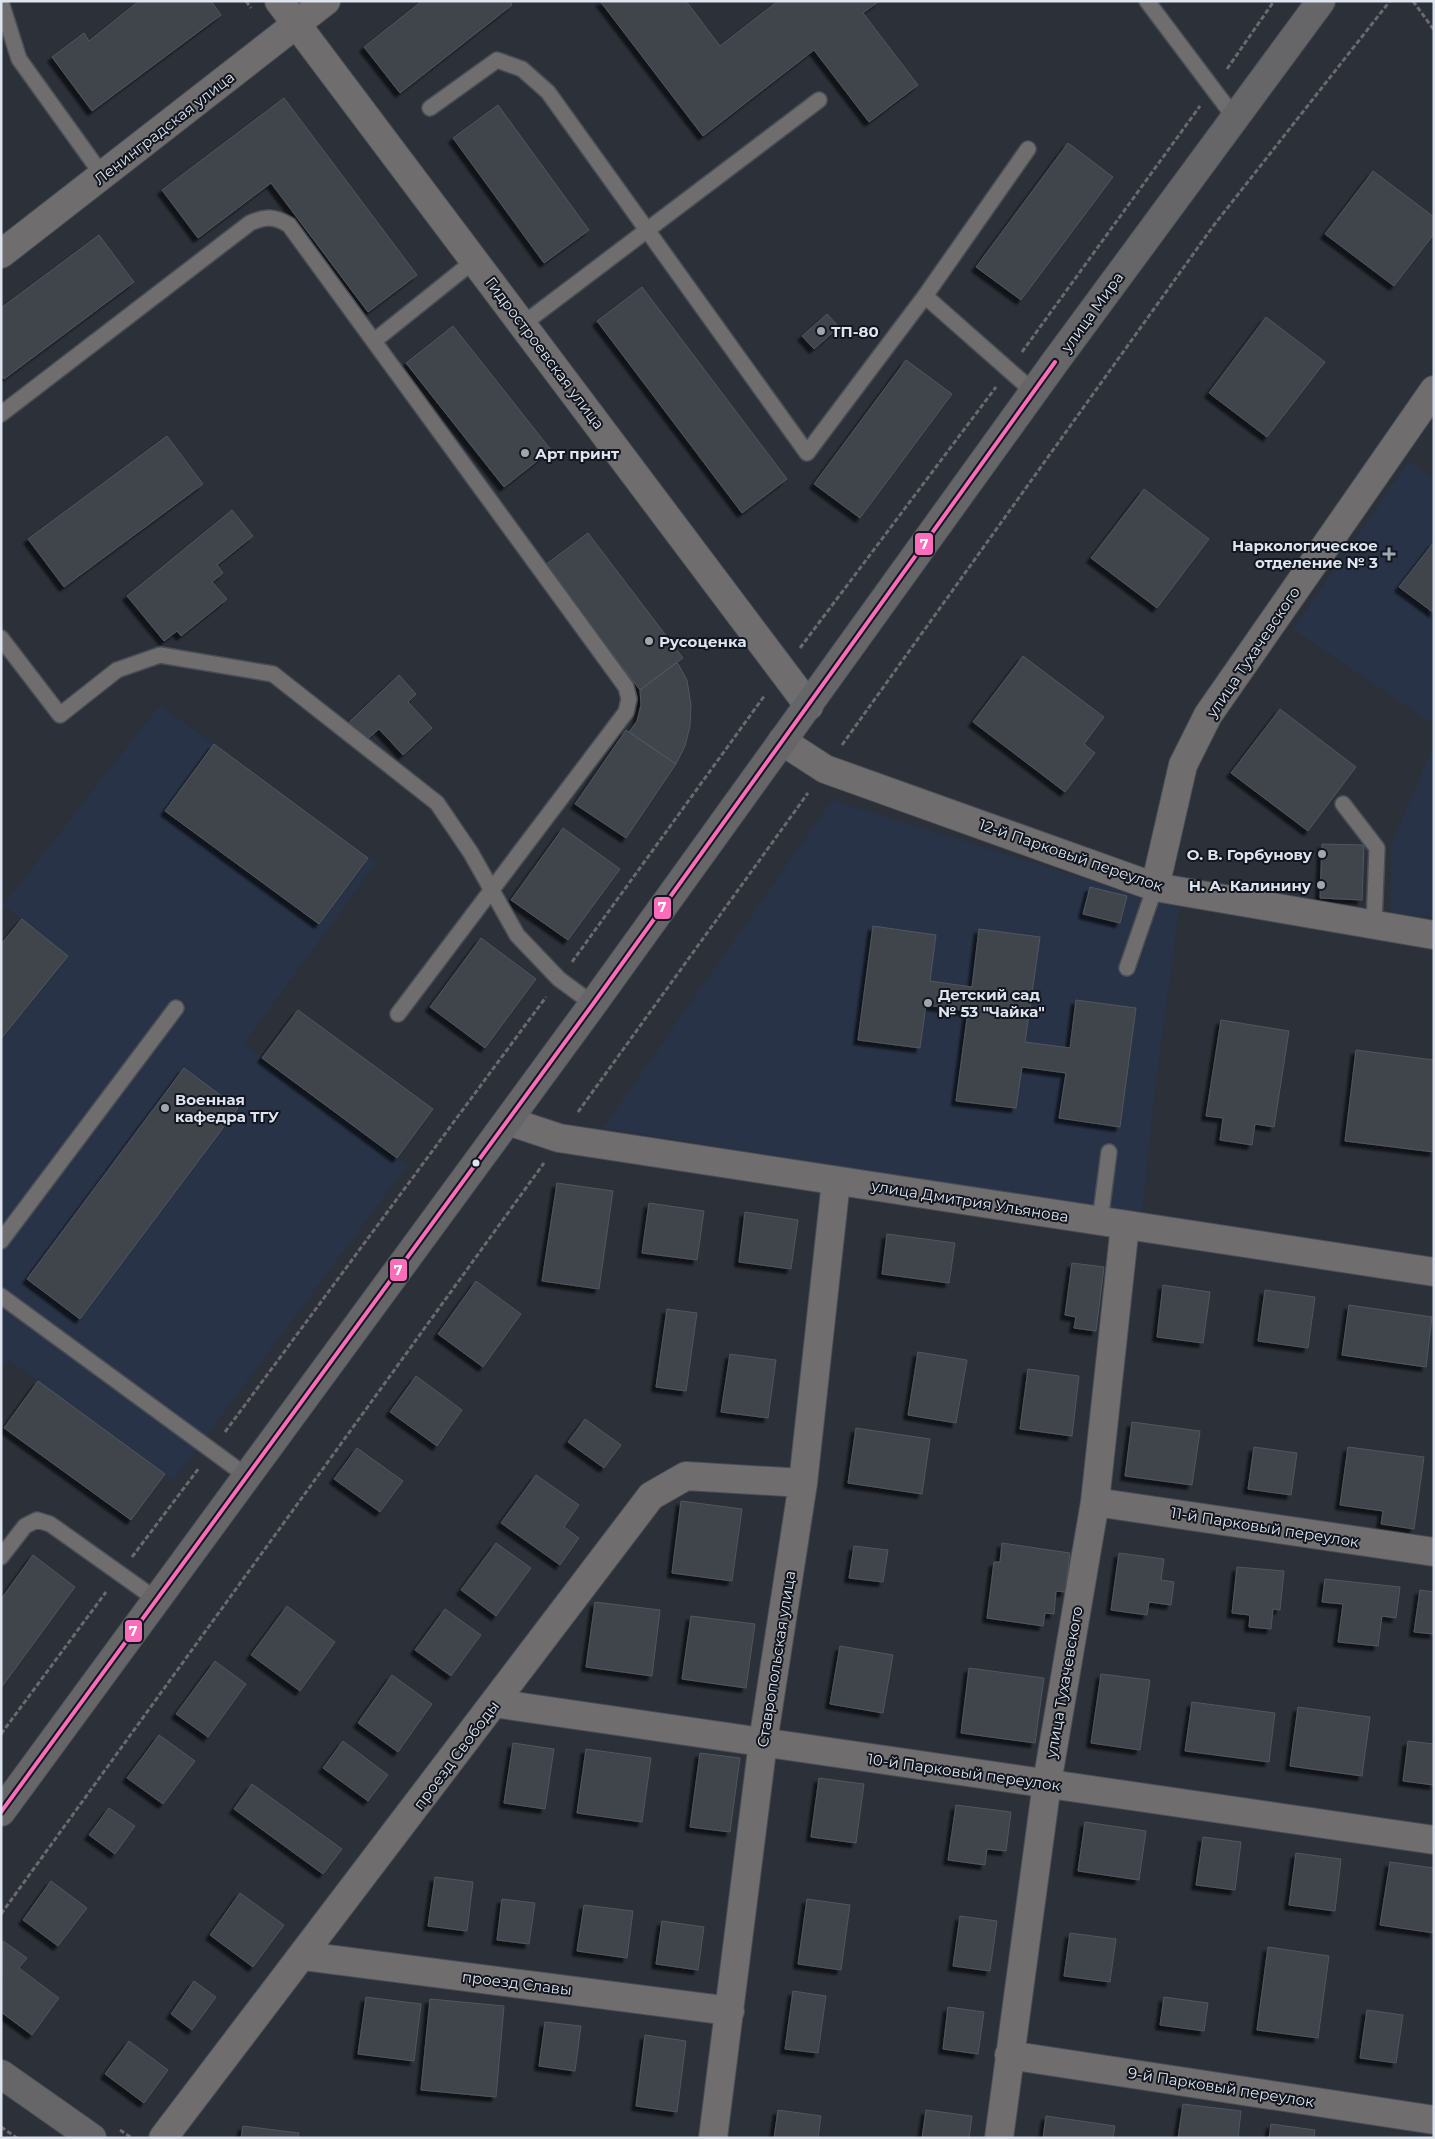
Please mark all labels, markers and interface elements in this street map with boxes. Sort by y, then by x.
street label: Ленинградская улица [90,67,238,189]
street label: улица Мира [1056,268,1127,357]
street label: Гидростроевская улица [481,273,609,433]
place label: ТП-80 [831,322,879,341]
marker: ТП-80 [815,325,827,337]
place label: Арт принт [535,444,619,463]
marker: Арт принт [519,447,531,459]
line badge: 7 [914,532,934,556]
text: 7 [920,535,929,553]
place label: Наркологическое отделение № 3 [1232,536,1378,572]
marker: Наркологическое отделение № 3 [1382,547,1396,561]
street label: улица Тухачевского [1202,583,1304,722]
place label: Русоценка [659,632,747,651]
marker: Русоценка [643,635,655,647]
street label: 12-й Парковый переулок [977,815,1166,895]
place label: О. В. Горбунову [1187,845,1313,864]
marker: О. В. Горбунову [1316,848,1328,860]
place label: Н. А. Калинину [1189,876,1312,895]
marker: Н. А. Калинину [1315,879,1327,891]
line badge: 7 [653,896,672,920]
text: 7 [658,898,667,916]
place label: Детский сад № 53 "Чайка" [938,985,1045,1021]
marker: Детский сад № 53 "Чайка" [922,997,934,1009]
place label: Военная кафедра ТГУ [175,1090,279,1126]
marker: Военная кафедра ТГУ [159,1102,171,1114]
unlabelled marker [471,1158,481,1168]
street label: улица Дмитрия Ульянова [869,1176,1070,1226]
line badge: 7 [389,1258,408,1282]
text: 7 [394,1261,403,1279]
street label: 11-й Парковый переулок [1170,1503,1361,1551]
street label: Ставропольская улица [753,1569,799,1749]
street label: улица Тухачевского [1041,1605,1087,1760]
line badge: 7 [124,1619,143,1643]
text: 7 [129,1622,138,1640]
street label: проезд Свободы [409,1697,503,1813]
street label: 10-й Парковый переулок [866,1749,1062,1795]
street label: проезд Славы [461,1967,573,1999]
street label: 9-й Парковый переулок [1127,2063,1316,2111]

